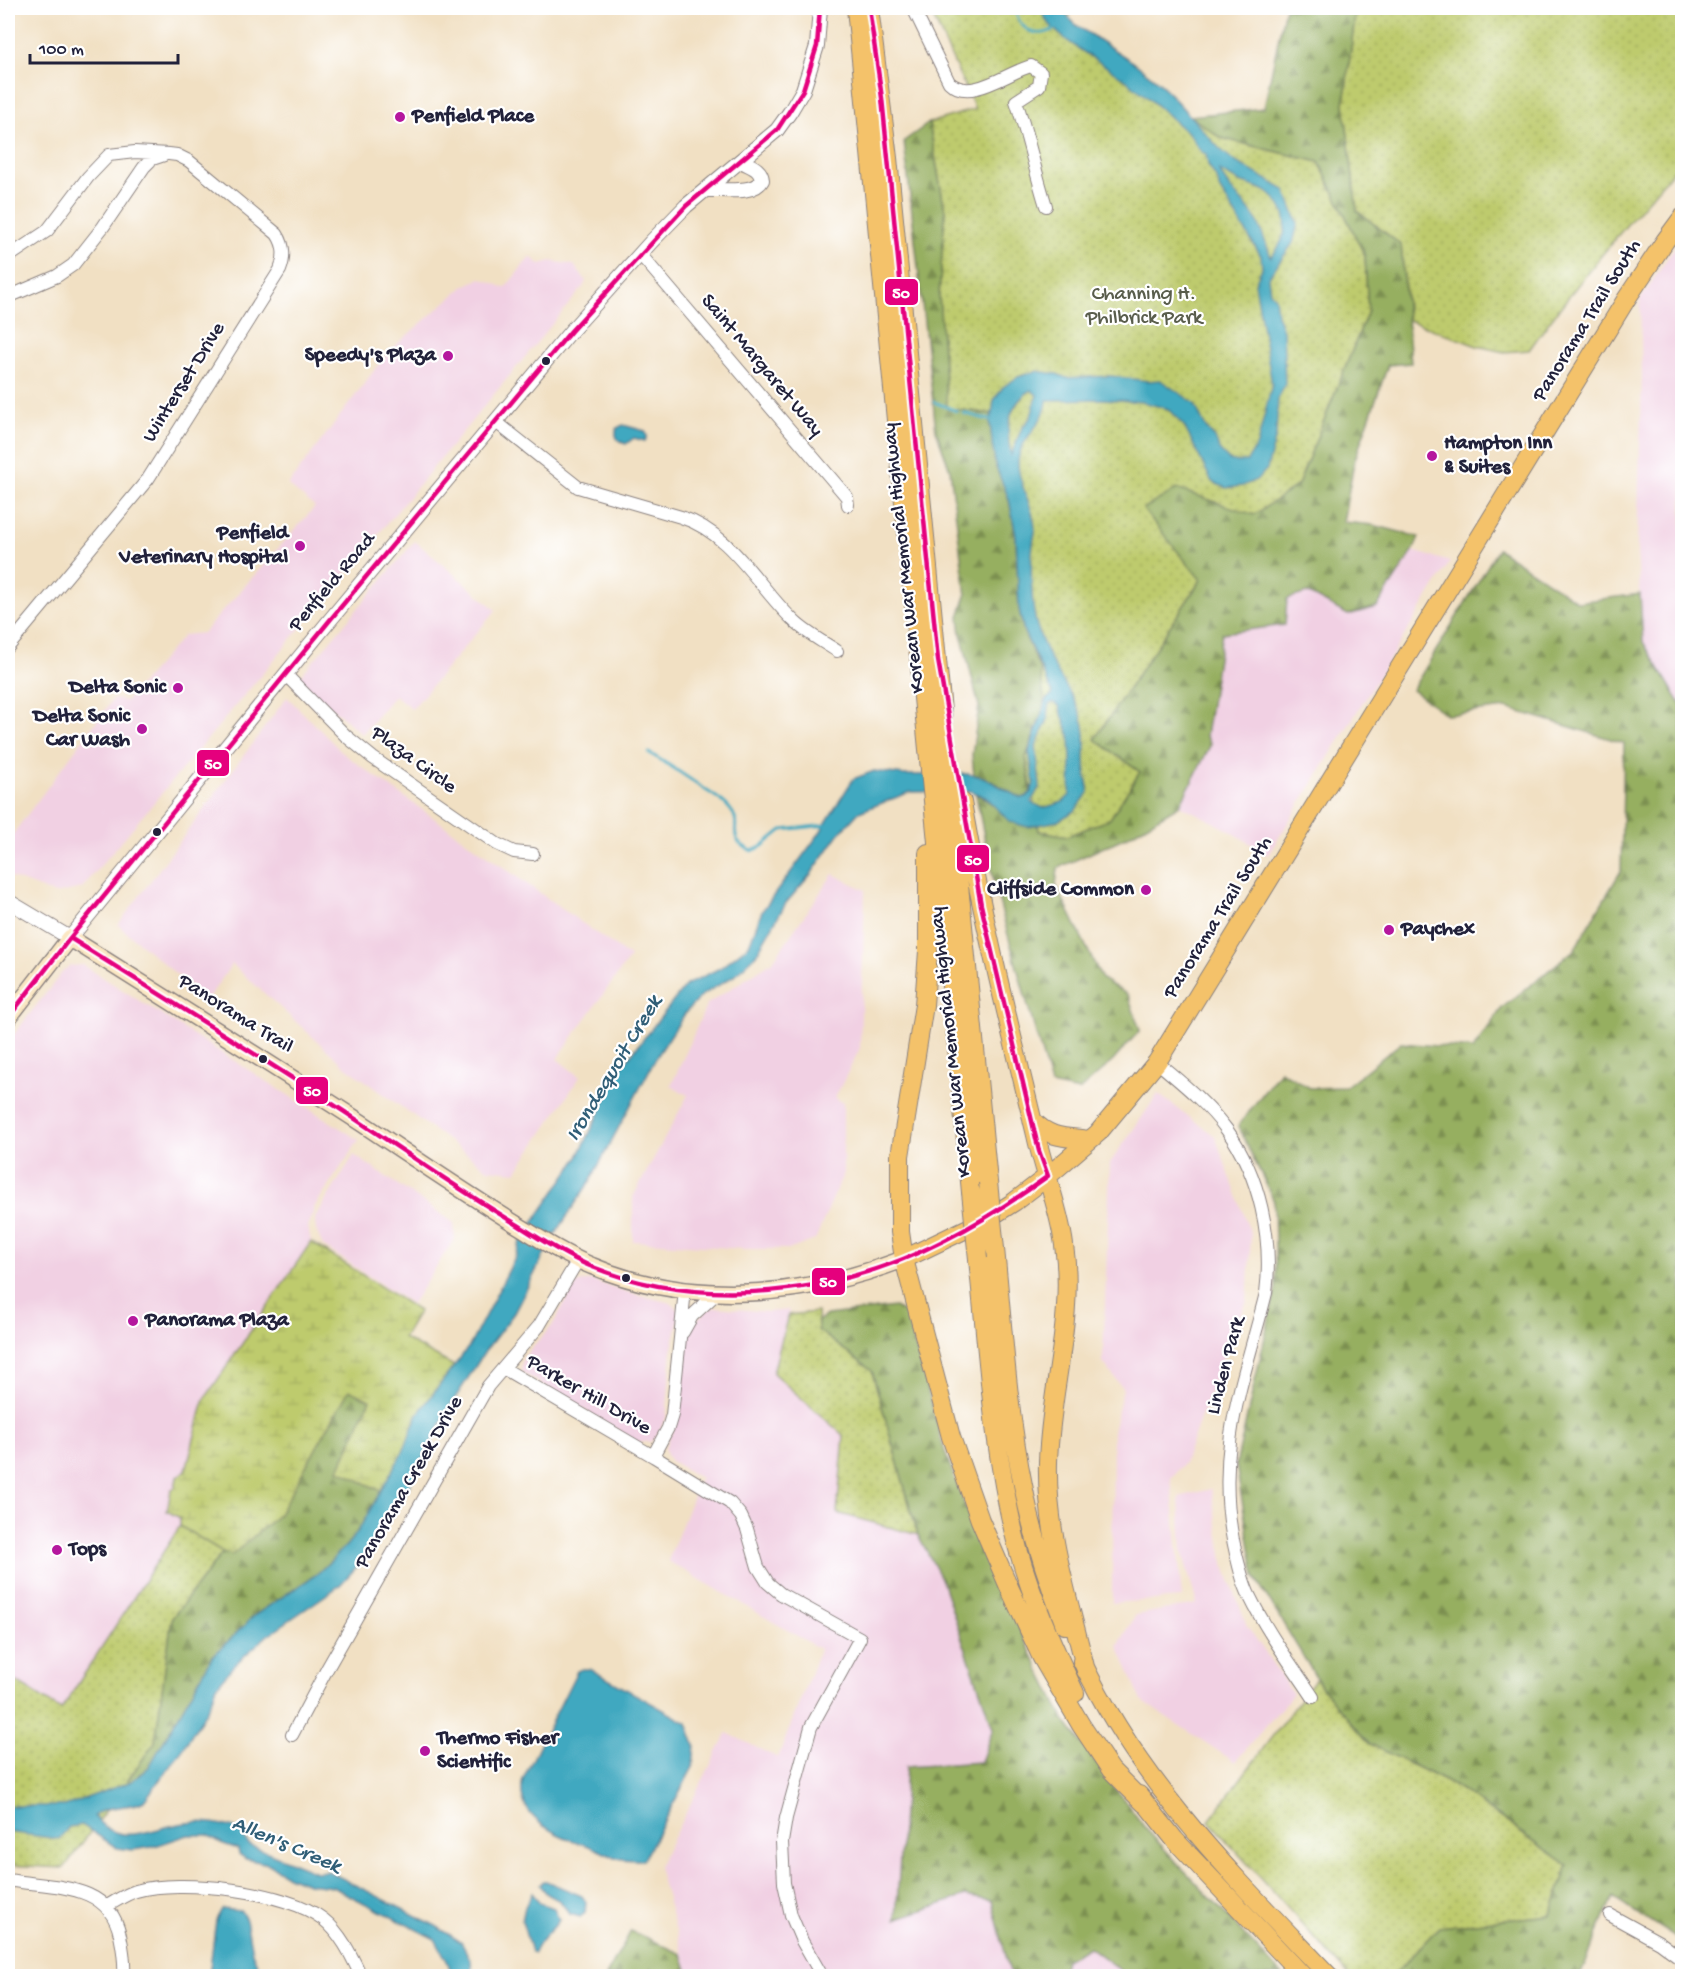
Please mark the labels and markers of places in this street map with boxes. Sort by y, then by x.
place label: Penfield Place [411,105,535,130]
marker: Penfield Place [393,110,407,124]
place label: Speedy's Plaza [305,344,437,369]
marker: Speedy's Plaza [441,349,455,363]
unlabelled marker [540,355,552,367]
place label: Hampton Inn & Suites [1444,432,1553,481]
marker: Hampton Inn & Suites [1425,449,1439,463]
place label: Penfield Veterinary Hospital [118,522,291,571]
marker: Penfield Veterinary Hospital [293,539,307,553]
place label: Delta Sonic [67,676,168,701]
marker: Delta Sonic [171,681,185,695]
place label: Delta Sonic Car Wash [31,705,132,754]
marker: Delta Sonic Car Wash [135,722,149,736]
unlabelled marker [151,826,163,838]
place label: Cliffside Common [986,878,1135,903]
marker: Cliffside Common [1139,883,1153,897]
place label: Paychex [1400,918,1476,943]
marker: Paychex [1382,923,1396,937]
unlabelled marker [257,1053,269,1065]
unlabelled marker [620,1272,632,1284]
place label: Panorama Plaza [144,1309,290,1334]
marker: Panorama Plaza [126,1314,140,1328]
place label: Tops [67,1538,107,1563]
marker: Tops [50,1543,64,1557]
place label: Thermo Fisher Scientific [435,1727,561,1776]
marker: Thermo Fisher Scientific [418,1744,432,1758]

